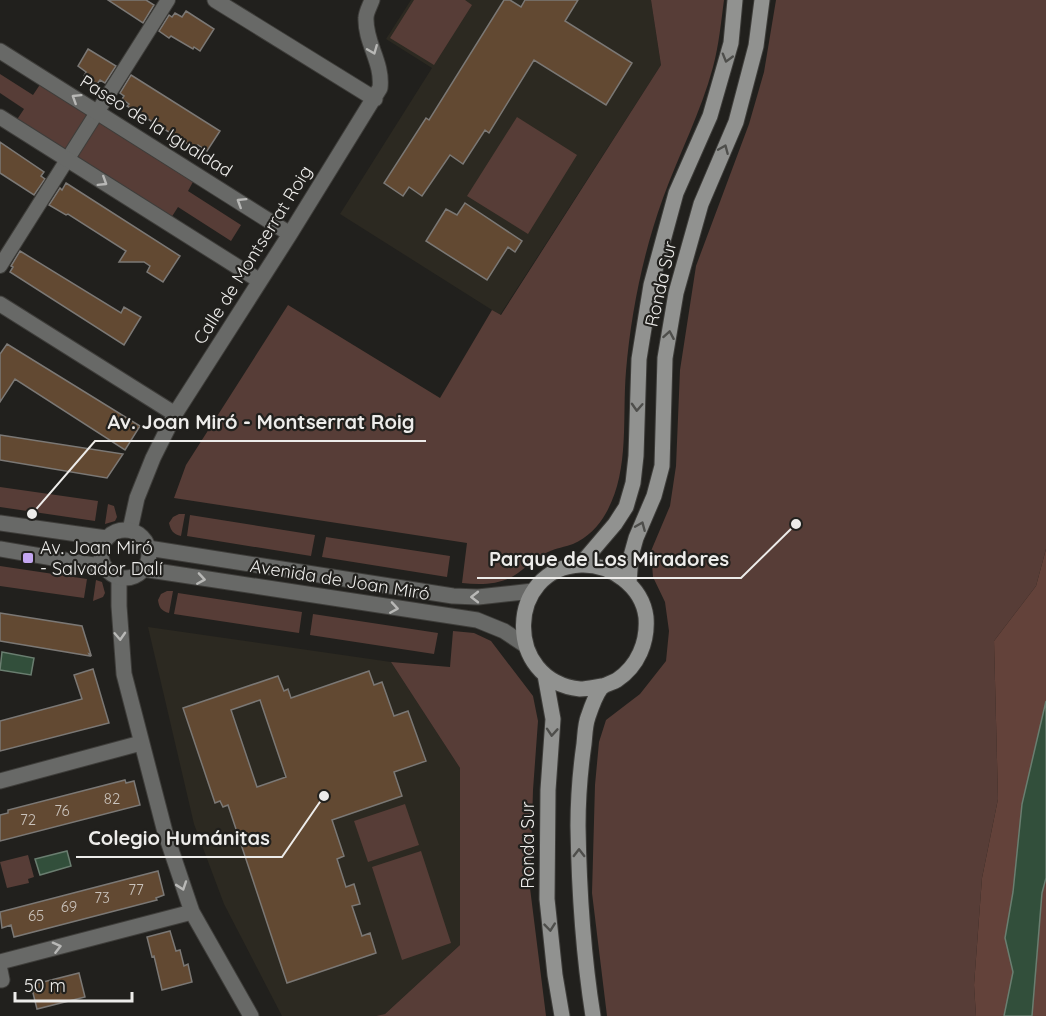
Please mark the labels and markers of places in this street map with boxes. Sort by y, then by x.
callout: Av. Joan Miró - Montserrat Roig [95,403,426,441]
place label: Av. Joan Miró - Salvador Dalí [40,536,163,580]
callout: Parque de Los Miradores [477,540,741,578]
marker: Av. Joan Miró - Salvador Dalí [21,551,35,565]
callout: Colegio Humánitas [76,819,282,857]

